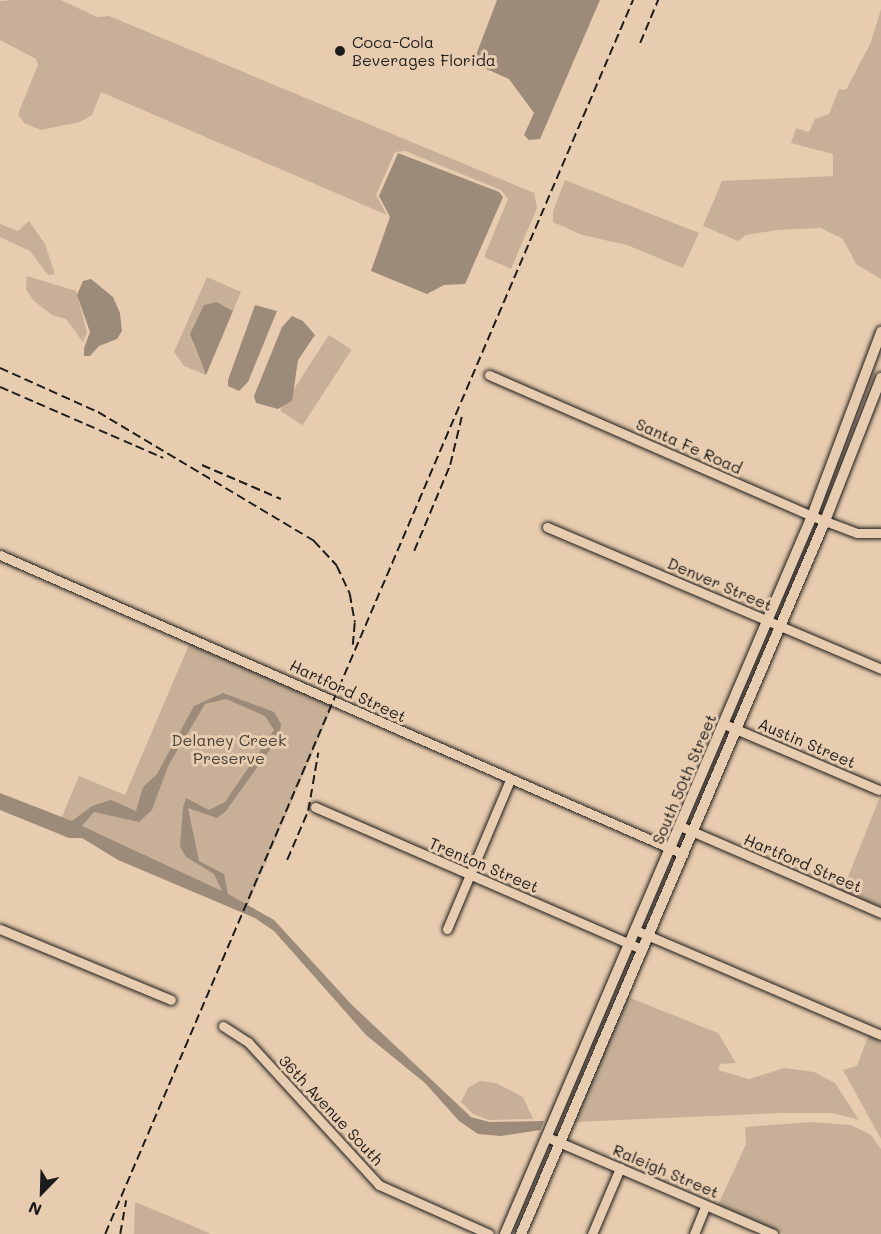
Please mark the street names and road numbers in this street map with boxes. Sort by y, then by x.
street label: Santa Fe Road [633,414,745,478]
street label: Denver Street [665,553,775,615]
street label: Hartford Street [287,656,409,726]
street label: South 50th Street [648,711,720,847]
street label: Austin Street [755,714,859,772]
street label: Hartford Street [741,829,865,897]
street label: Trenton Street [426,833,542,897]
street label: 36th Avenue South [275,1051,387,1169]
street label: Raleigh Street [610,1140,722,1202]

